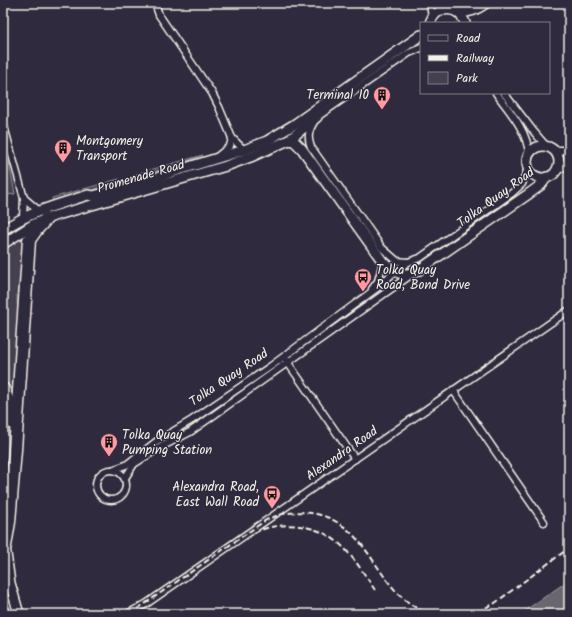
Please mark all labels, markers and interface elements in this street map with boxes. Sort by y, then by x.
legend [420,22,550,94]
text: Road [456,29,481,48]
text: Railway [456,49,494,68]
text: Park [456,69,478,88]
place label: Terminal 10 [306,85,369,106]
building icon: Terminal 10 [372,85,392,110]
place label: Montgomery Transport [76,131,144,167]
building icon: Montgomery Transport [53,138,73,163]
street label: Promenade Road [95,154,188,200]
street label: Tolka Quay Road [453,162,540,233]
place label: Tolka Quay Road, Bond Drive [376,260,470,296]
bus stop icon: Tolka Quay Road, Bond Drive [353,267,373,292]
street label: Tolka Quay Road [185,343,273,412]
street label: Alexandra Road [302,421,383,487]
place label: Tolka Quay Pumping Station [122,425,212,461]
building icon: Tolka Quay Pumping Station [99,432,119,457]
place label: Alexandra Road, East Wall Road [172,477,260,513]
bus stop icon: Alexandra Road, East Wall Road [262,484,282,509]

